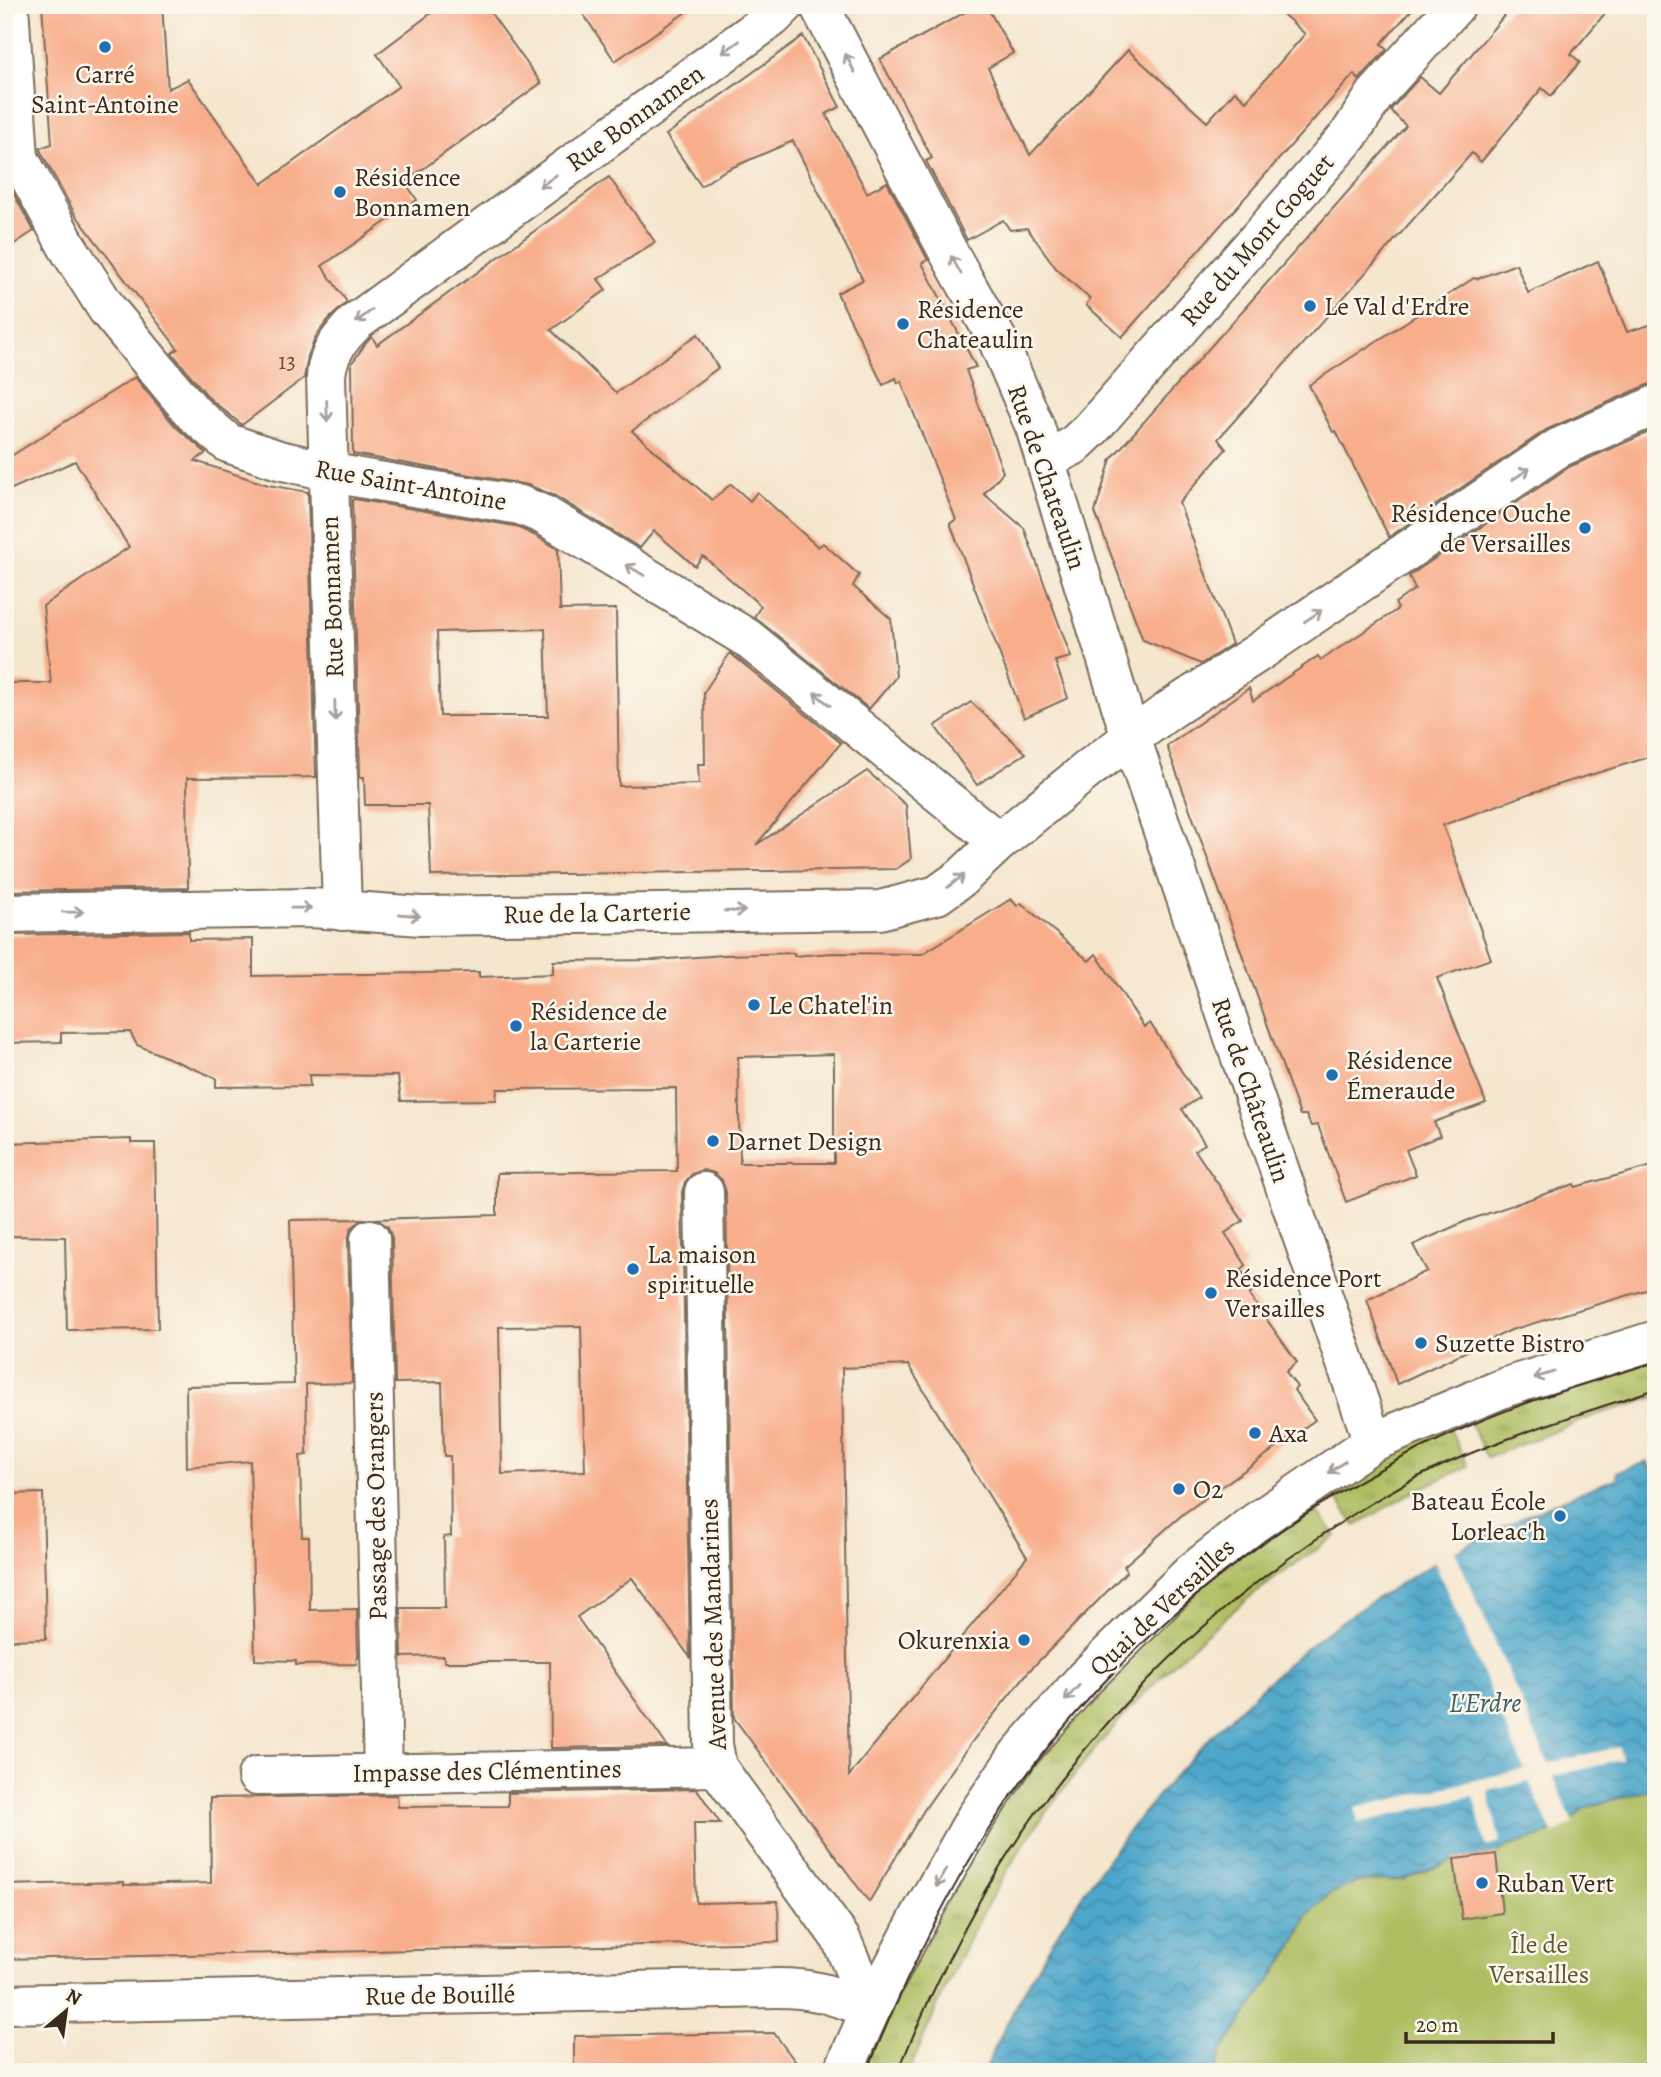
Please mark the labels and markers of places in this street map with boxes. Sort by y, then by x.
marker: Carré Saint-Antoine [97,39,113,55]
place label: Carré Saint-Antoine [31,57,179,122]
place label: Résidence Bonnamen [354,160,470,225]
marker: Résidence Bonnamen [332,184,348,200]
place label: Le Val d'Erdre [1324,289,1470,324]
place label: Résidence Chateaulin [917,292,1034,357]
marker: Le Val d'Erdre [1302,298,1318,314]
marker: Résidence Chateaulin [895,316,911,332]
place label: Résidence Ouche de Versailles [1391,496,1571,561]
marker: Résidence Ouche de Versailles [1577,520,1593,536]
place label: Le Chatel'in [768,988,893,1023]
place label: Résidence de la Carterie [530,994,667,1059]
marker: Le Chatel'in [746,997,762,1013]
marker: Résidence de la Carterie [508,1018,524,1034]
place label: Résidence Émeraude [1346,1043,1455,1108]
marker: Résidence Émeraude [1324,1067,1340,1083]
place label: Darnet Design [727,1124,882,1159]
marker: Darnet Design [705,1133,721,1149]
place label: La maison spirituelle [647,1237,756,1302]
marker: La maison spirituelle [625,1261,641,1277]
place label: Résidence Port Versailles [1224,1261,1382,1326]
marker: Résidence Port Versailles [1203,1285,1219,1301]
place label: Suzette Bistro [1435,1326,1585,1361]
marker: Suzette Bistro [1413,1335,1429,1351]
place label: Axa [1268,1416,1308,1451]
marker: Axa [1247,1425,1263,1441]
place label: O2 [1193,1472,1223,1507]
marker: O2 [1171,1481,1187,1497]
place label: Bateau École Lorleac'h [1411,1484,1546,1549]
marker: Bateau École Lorleac'h [1552,1508,1568,1524]
place label: Okurenxia [898,1623,1010,1658]
marker: Okurenxia [1016,1632,1032,1648]
place label: Ruban Vert [1496,1866,1614,1901]
marker: Ruban Vert [1474,1875,1490,1891]

